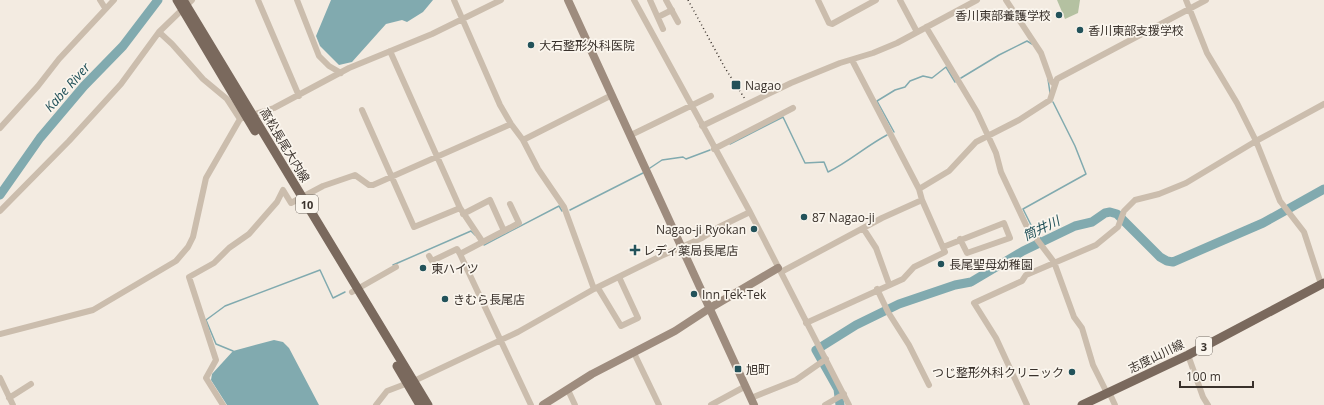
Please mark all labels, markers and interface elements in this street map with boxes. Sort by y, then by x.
place label: 香川東部養護学校 [955,7,1051,24]
marker: 香川東部養護学校 [1054,10,1064,20]
place label: 香川東部支援学校 [1088,22,1184,39]
marker: 香川東部支援学校 [1075,25,1085,35]
place label: 大石整形外科医院 [539,37,635,54]
marker: 大石整形外科医院 [526,40,536,50]
water label: Kabe River [40,58,94,115]
place label: Nagao [745,77,781,94]
marker: Nagao [730,79,742,91]
street label: 高松長尾大内線 [256,105,314,185]
road number: 10 [296,195,318,213]
place label: 87 Nagao-ji [812,209,875,226]
water label: 筒井川 [1020,210,1064,245]
marker: 87 Nagao-ji [799,212,809,222]
place label: Nagao-ji Ryokan [656,221,746,238]
marker: Nagao-ji Ryokan [749,224,759,234]
place label: レディ薬局長尾店 [643,242,738,259]
marker: レディ薬局長尾店 [630,245,640,255]
place label: 長尾聖母幼稚園 [949,256,1033,273]
marker: 長尾聖母幼稚園 [936,259,946,269]
place label: 東ハイツ [431,260,479,277]
marker: 東ハイツ [418,263,428,273]
place label: Inn Tek-Tek [702,286,767,303]
marker: Inn Tek-Tek [689,289,699,299]
place label: きむら長尾店 [453,291,525,308]
marker: きむら長尾店 [440,294,450,304]
street label: 志度山川線 [1125,335,1187,377]
road number: 3 [1196,337,1212,355]
place label: 旭町 [746,361,770,378]
scale bar [1180,363,1253,389]
marker: 旭町 [733,364,743,374]
place label: つじ整形外科クリニック [932,364,1064,381]
marker: つじ整形外科クリニック [1067,367,1077,377]
text: 100 m [1186,368,1221,385]

